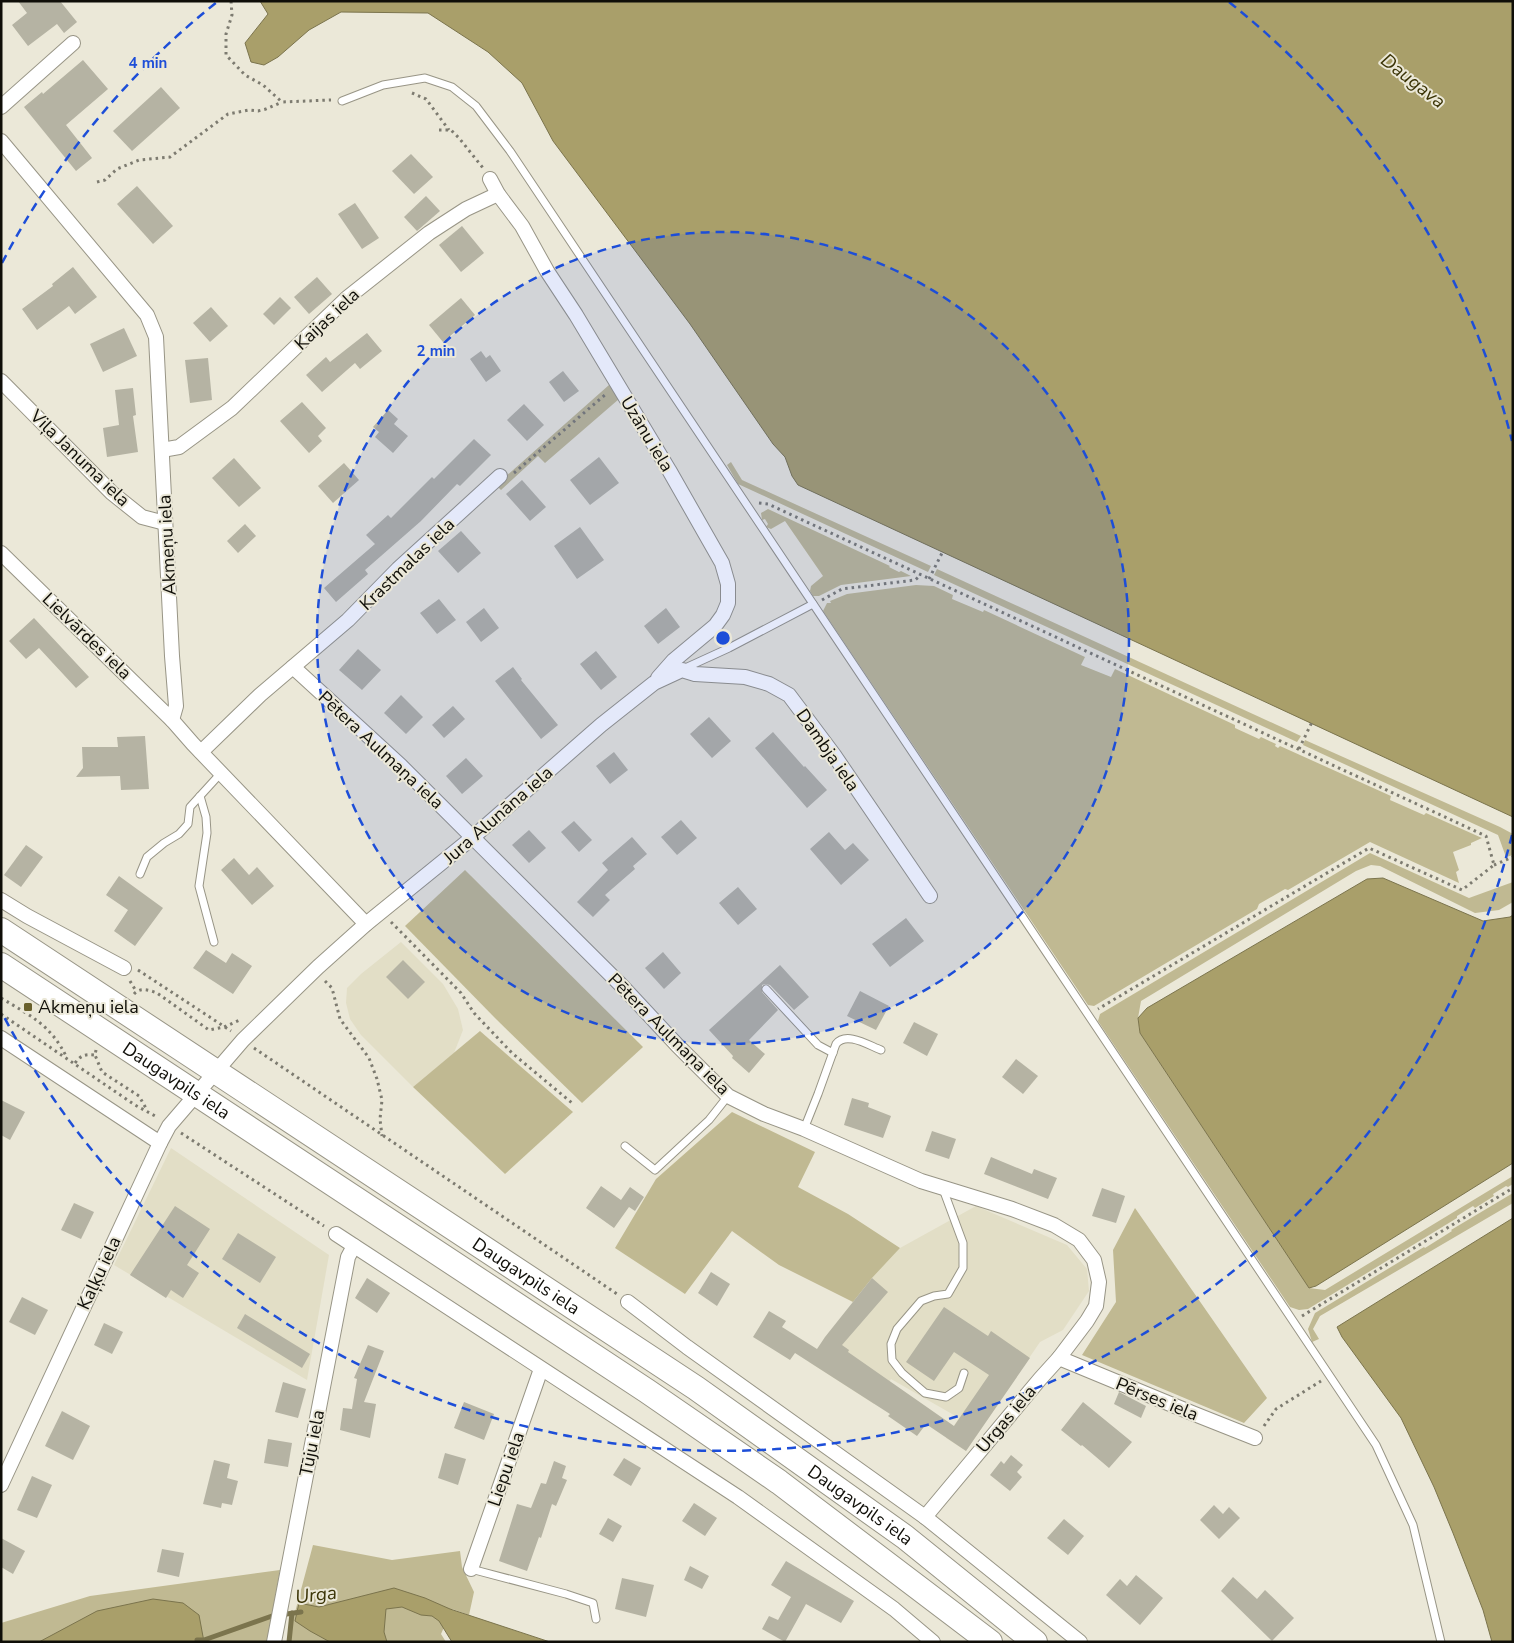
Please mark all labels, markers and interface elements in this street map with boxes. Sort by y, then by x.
water label: Daugava [1375,47,1451,115]
text: 4 min [129,53,167,73]
street label: Kaijas iela [289,283,365,355]
text: 2 min [417,341,455,361]
street label: Uzānu iela [615,392,679,476]
street label: Viļa Januma iela [24,404,135,512]
street label: Akmeņu iela [152,494,182,596]
street label: Krastmalas iela [354,512,460,616]
street label: Lielvārdes iela [37,587,137,685]
centre of rings [714,629,732,647]
street label: Pētera Aulmaņa iela [313,686,449,814]
street label: Dambja iela [791,704,865,796]
street label: Jura Alunāna iela [437,761,558,870]
street label: Pētera Aulmaņa iela [603,968,735,1100]
place label: Akmeņu iela [38,995,139,1019]
marker: Akmeņu iela [22,1001,34,1013]
street label: Daugavpils iela [118,1036,235,1125]
street label: Kaļķu iela [72,1232,126,1314]
street label: Daugavpils iela [468,1232,585,1320]
street label: Pērses iela [1112,1372,1202,1426]
street label: Urgas iela [971,1380,1041,1458]
street label: Tūju iela [294,1408,330,1478]
street label: Liepu iela [482,1429,530,1509]
street label: Daugavpils iela [803,1459,918,1551]
water label: Urga [294,1580,338,1610]

